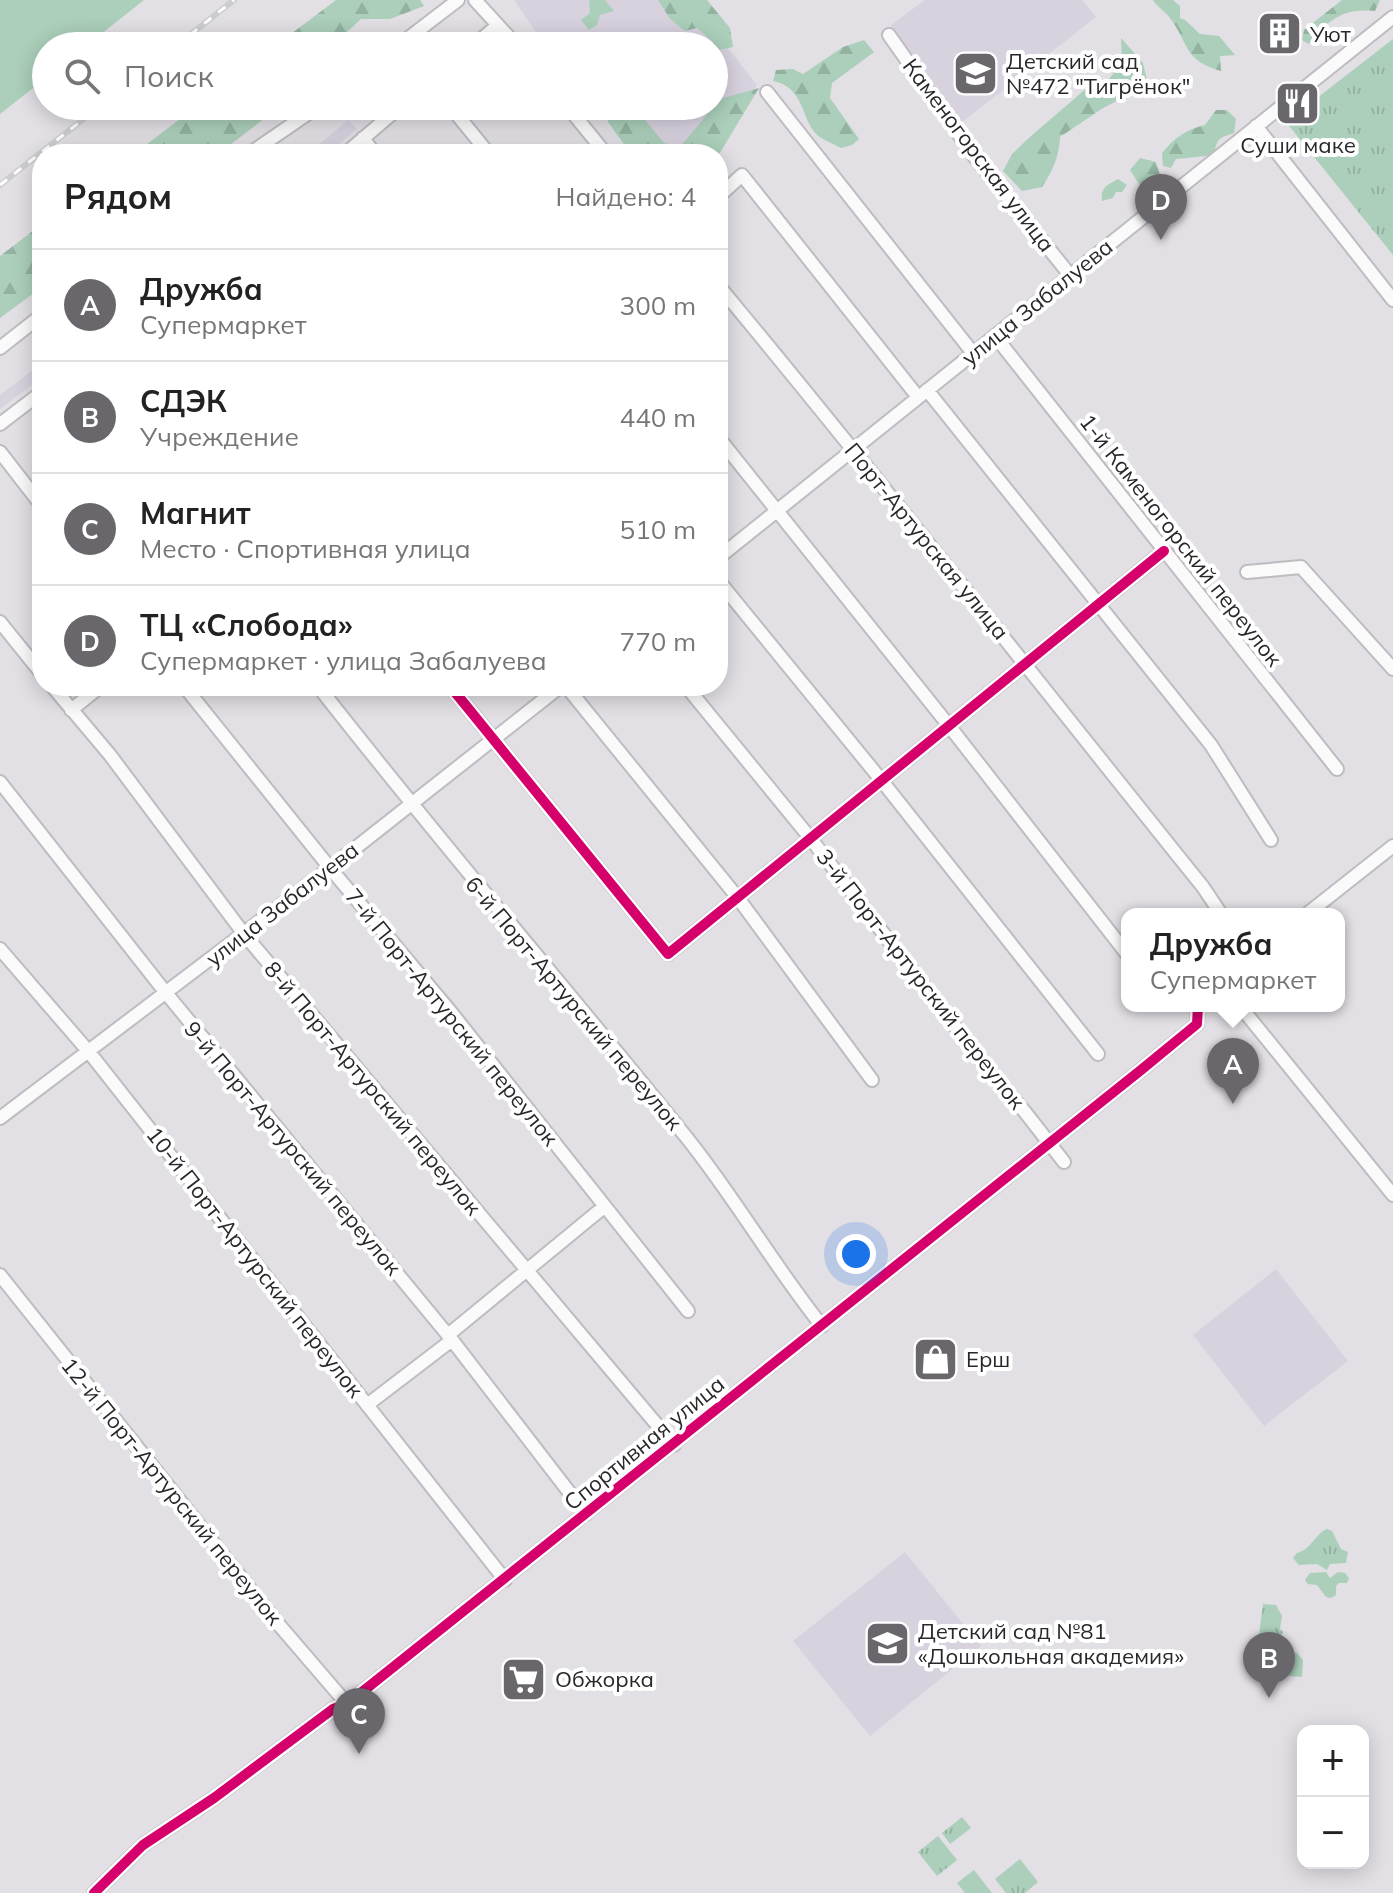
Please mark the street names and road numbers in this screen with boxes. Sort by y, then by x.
street label: Каменогорская улица [897,53,1061,257]
street label: улица Забалуева [956,232,1118,372]
street label: 1-й Каменогорский переулок [1074,408,1288,672]
street label: Порт-Артурская улица [839,437,1015,645]
street label: улица Забалуева [200,836,364,972]
street label: 3-й Порт-Артурский переулок [811,843,1032,1115]
street label: 6-й Порт-Артурский переулок [459,870,689,1136]
street label: 7-й Порт-Артурский переулок [340,883,565,1151]
street label: 8-й Порт-Артурский переулок [258,955,488,1221]
street label: 9-й Порт-Артурский переулок [178,1015,408,1281]
street label: 10-й Порт-Артурский переулок [140,1121,370,1403]
street label: 12-й Порт-Артурский переулок [55,1352,289,1631]
street label: Спортивная улица [558,1370,730,1516]

